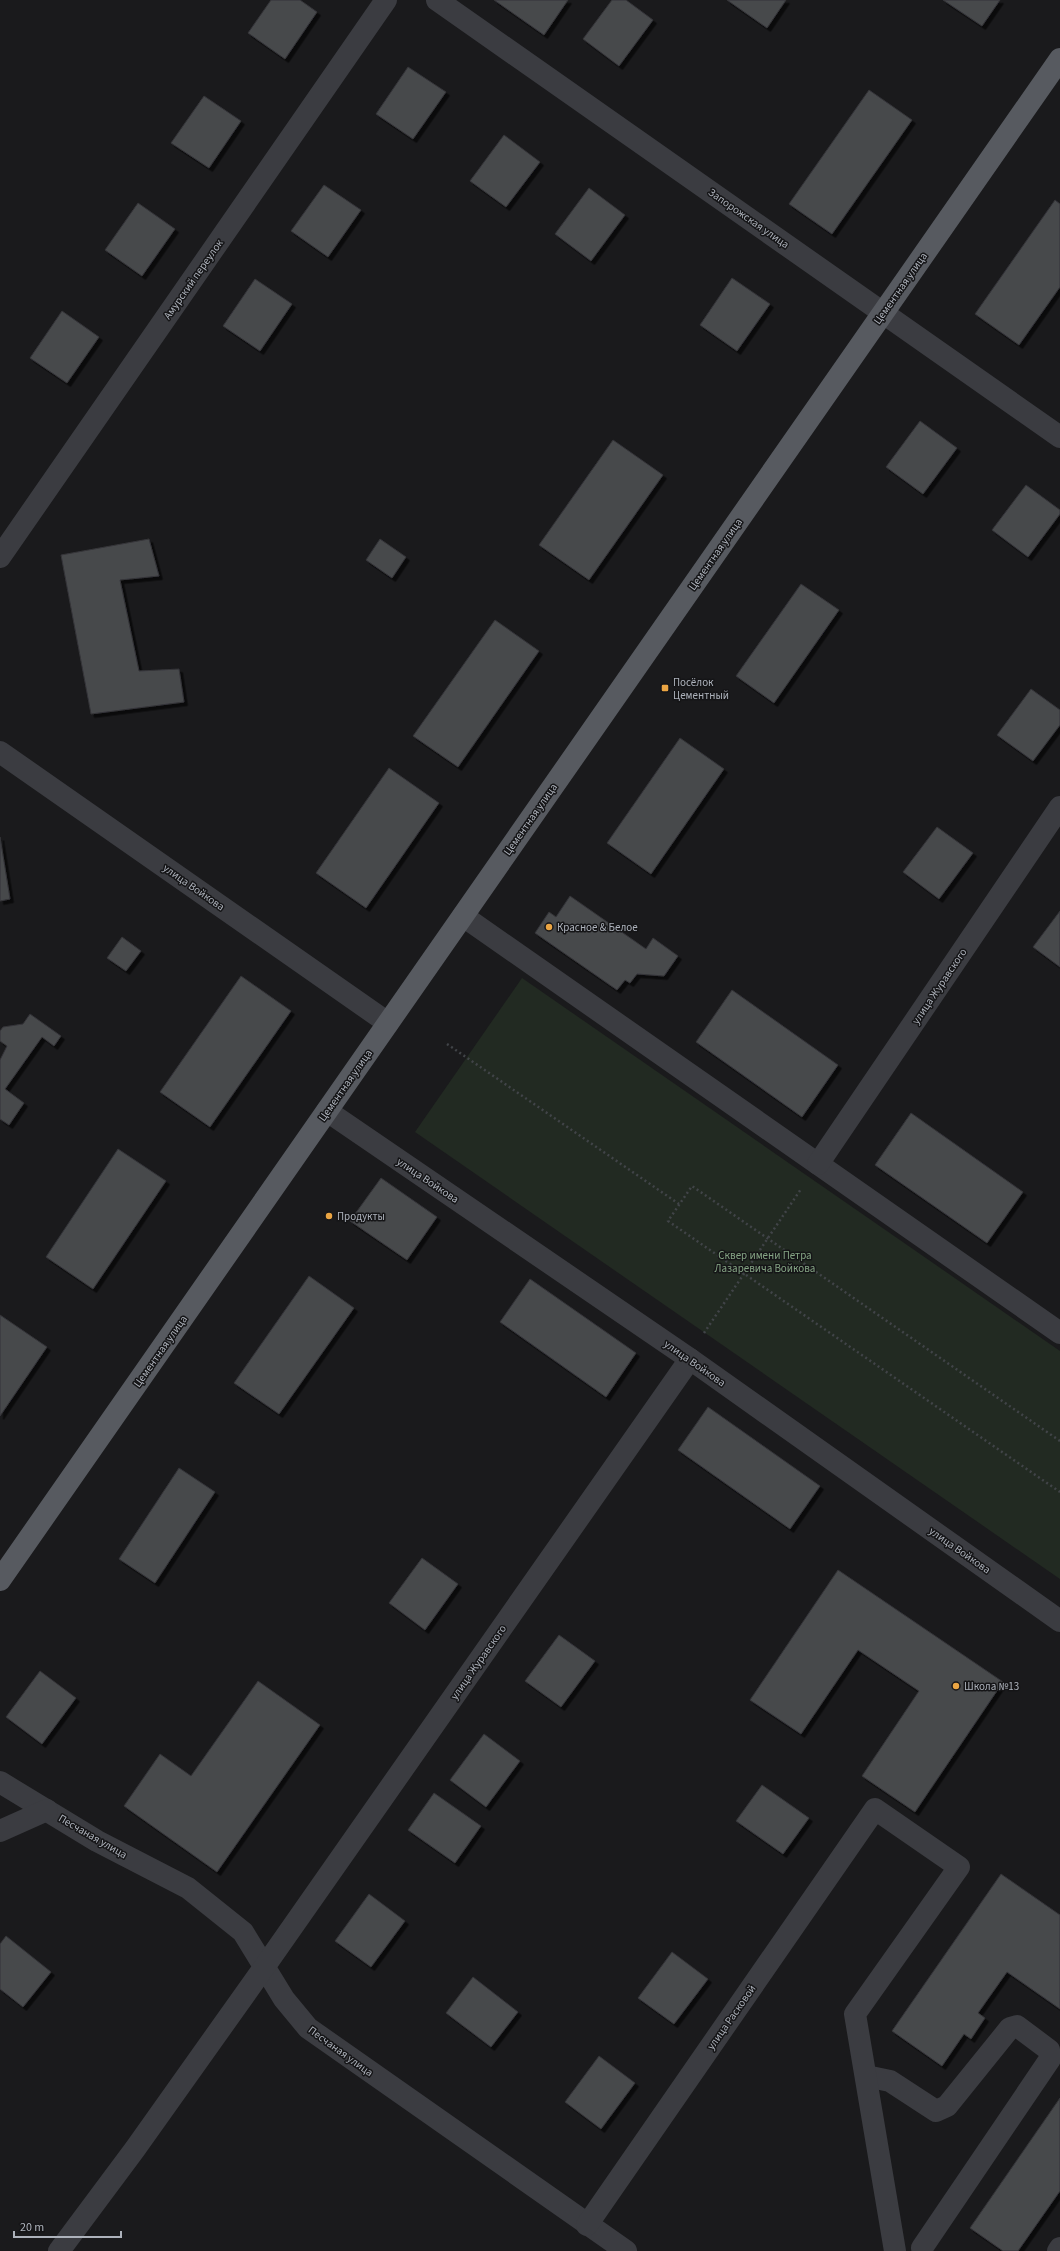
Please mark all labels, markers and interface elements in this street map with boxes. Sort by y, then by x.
street label: Запорожская улица [705,185,792,252]
street label: Амурский переулок [160,236,227,322]
street label: Цементная улица [870,249,931,327]
street label: Цементная улица [685,515,746,593]
place label: Посёлок Цементный [673,675,729,703]
marker: Посёлок Цементный [660,683,670,693]
street label: Цементная улица [500,780,561,858]
street label: улица Войкова [160,861,228,914]
place label: Красное & Белое [557,920,638,935]
marker: Красное & Белое [544,922,554,932]
street label: улица Журавского [908,945,970,1027]
street label: Цементная улица [315,1046,376,1124]
street label: улица Войкова [394,1154,462,1207]
place label: Продукты [337,1209,385,1224]
marker: Продукты [324,1211,334,1221]
park label: Сквер имени Петра Лазаревича Войкова [715,1248,815,1276]
street label: Цементная улица [130,1312,191,1390]
street label: улица Войкова [661,1337,729,1390]
street label: улица Войкова [926,1524,994,1577]
street label: улица Журавского [447,1622,510,1703]
place label: Школа №13 [964,1679,1019,1694]
marker: Школа №13 [951,1681,961,1691]
street label: Песчаная улица [56,1811,130,1862]
street label: улица Расковой [703,1982,759,2053]
street label: Песчаная улица [305,2023,376,2080]
scale bar [14,2213,121,2239]
text: 20 m [20,2219,44,2236]

